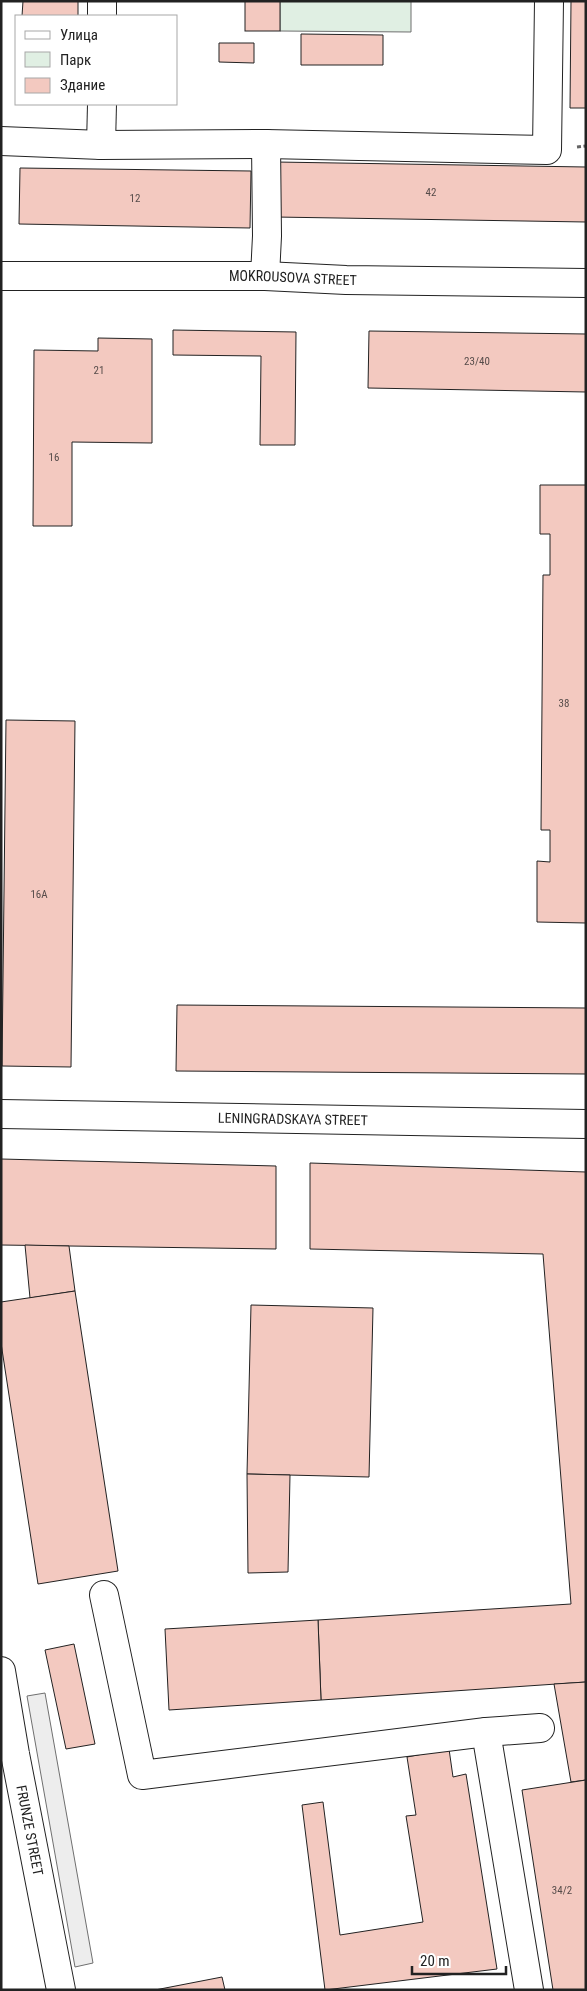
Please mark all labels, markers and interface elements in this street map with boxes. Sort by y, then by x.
legend [15,15,178,105]
text: Улица [60,26,98,44]
text: Парк [60,51,91,69]
text: Здание [60,76,105,94]
house number: 42 [426,186,436,199]
house number: 12 [130,192,140,205]
street label: MOKROUSOVA STREET [229,268,357,288]
house number: 23/40 [464,355,490,368]
house number: 21 [94,364,104,377]
house number: 16 [49,451,59,464]
house number: 38 [559,697,569,710]
house number: 16А [30,888,48,901]
street label: LENINGRADSKAYA STREET [218,1110,368,1128]
street label: FRUNZE STREET [13,1784,47,1877]
house number: 34/2 [552,1884,572,1897]
scale bar [412,1944,506,1976]
text: 20 m [420,1952,450,1970]

